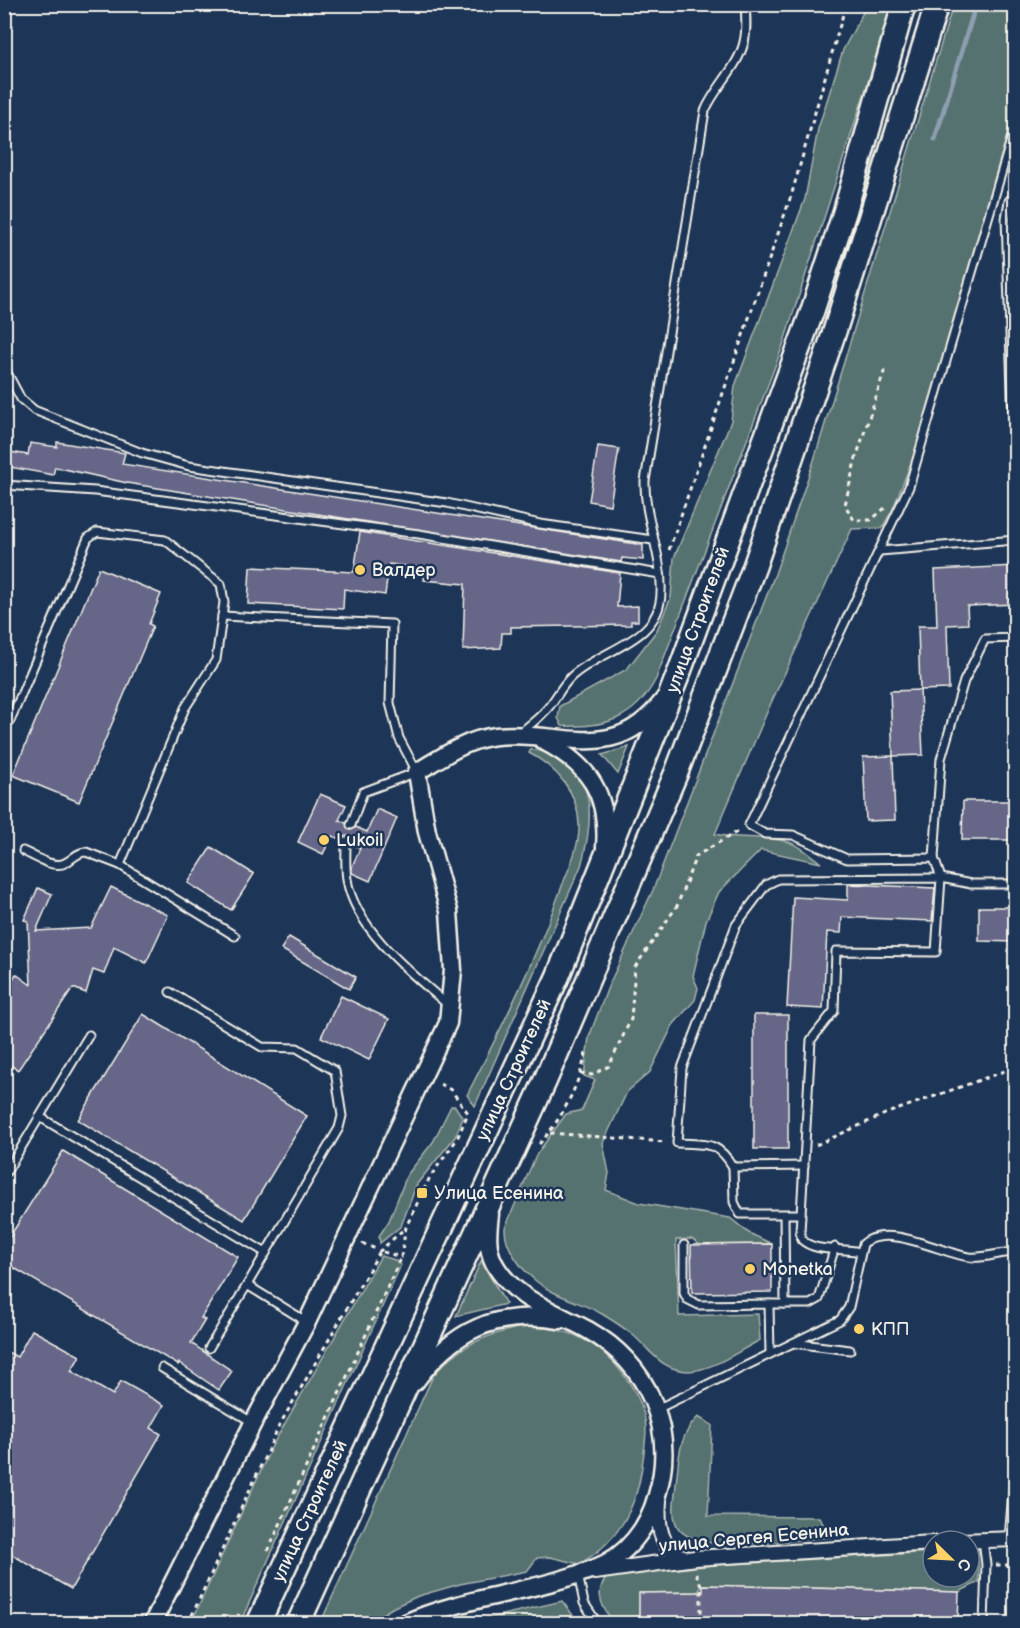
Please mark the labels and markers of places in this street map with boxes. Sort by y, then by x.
place label: Валдер [372,560,435,581]
marker: Валдер [353,563,367,577]
place label: Lukoil [336,830,383,851]
marker: Lukoil [317,833,331,847]
place label: Улица Есенина [434,1183,564,1204]
marker: Улица Есенина [415,1186,429,1200]
place label: Monetka [762,1259,833,1280]
marker: Monetka [743,1262,757,1276]
place label: КПП [871,1319,910,1340]
marker: КПП [852,1322,866,1336]

